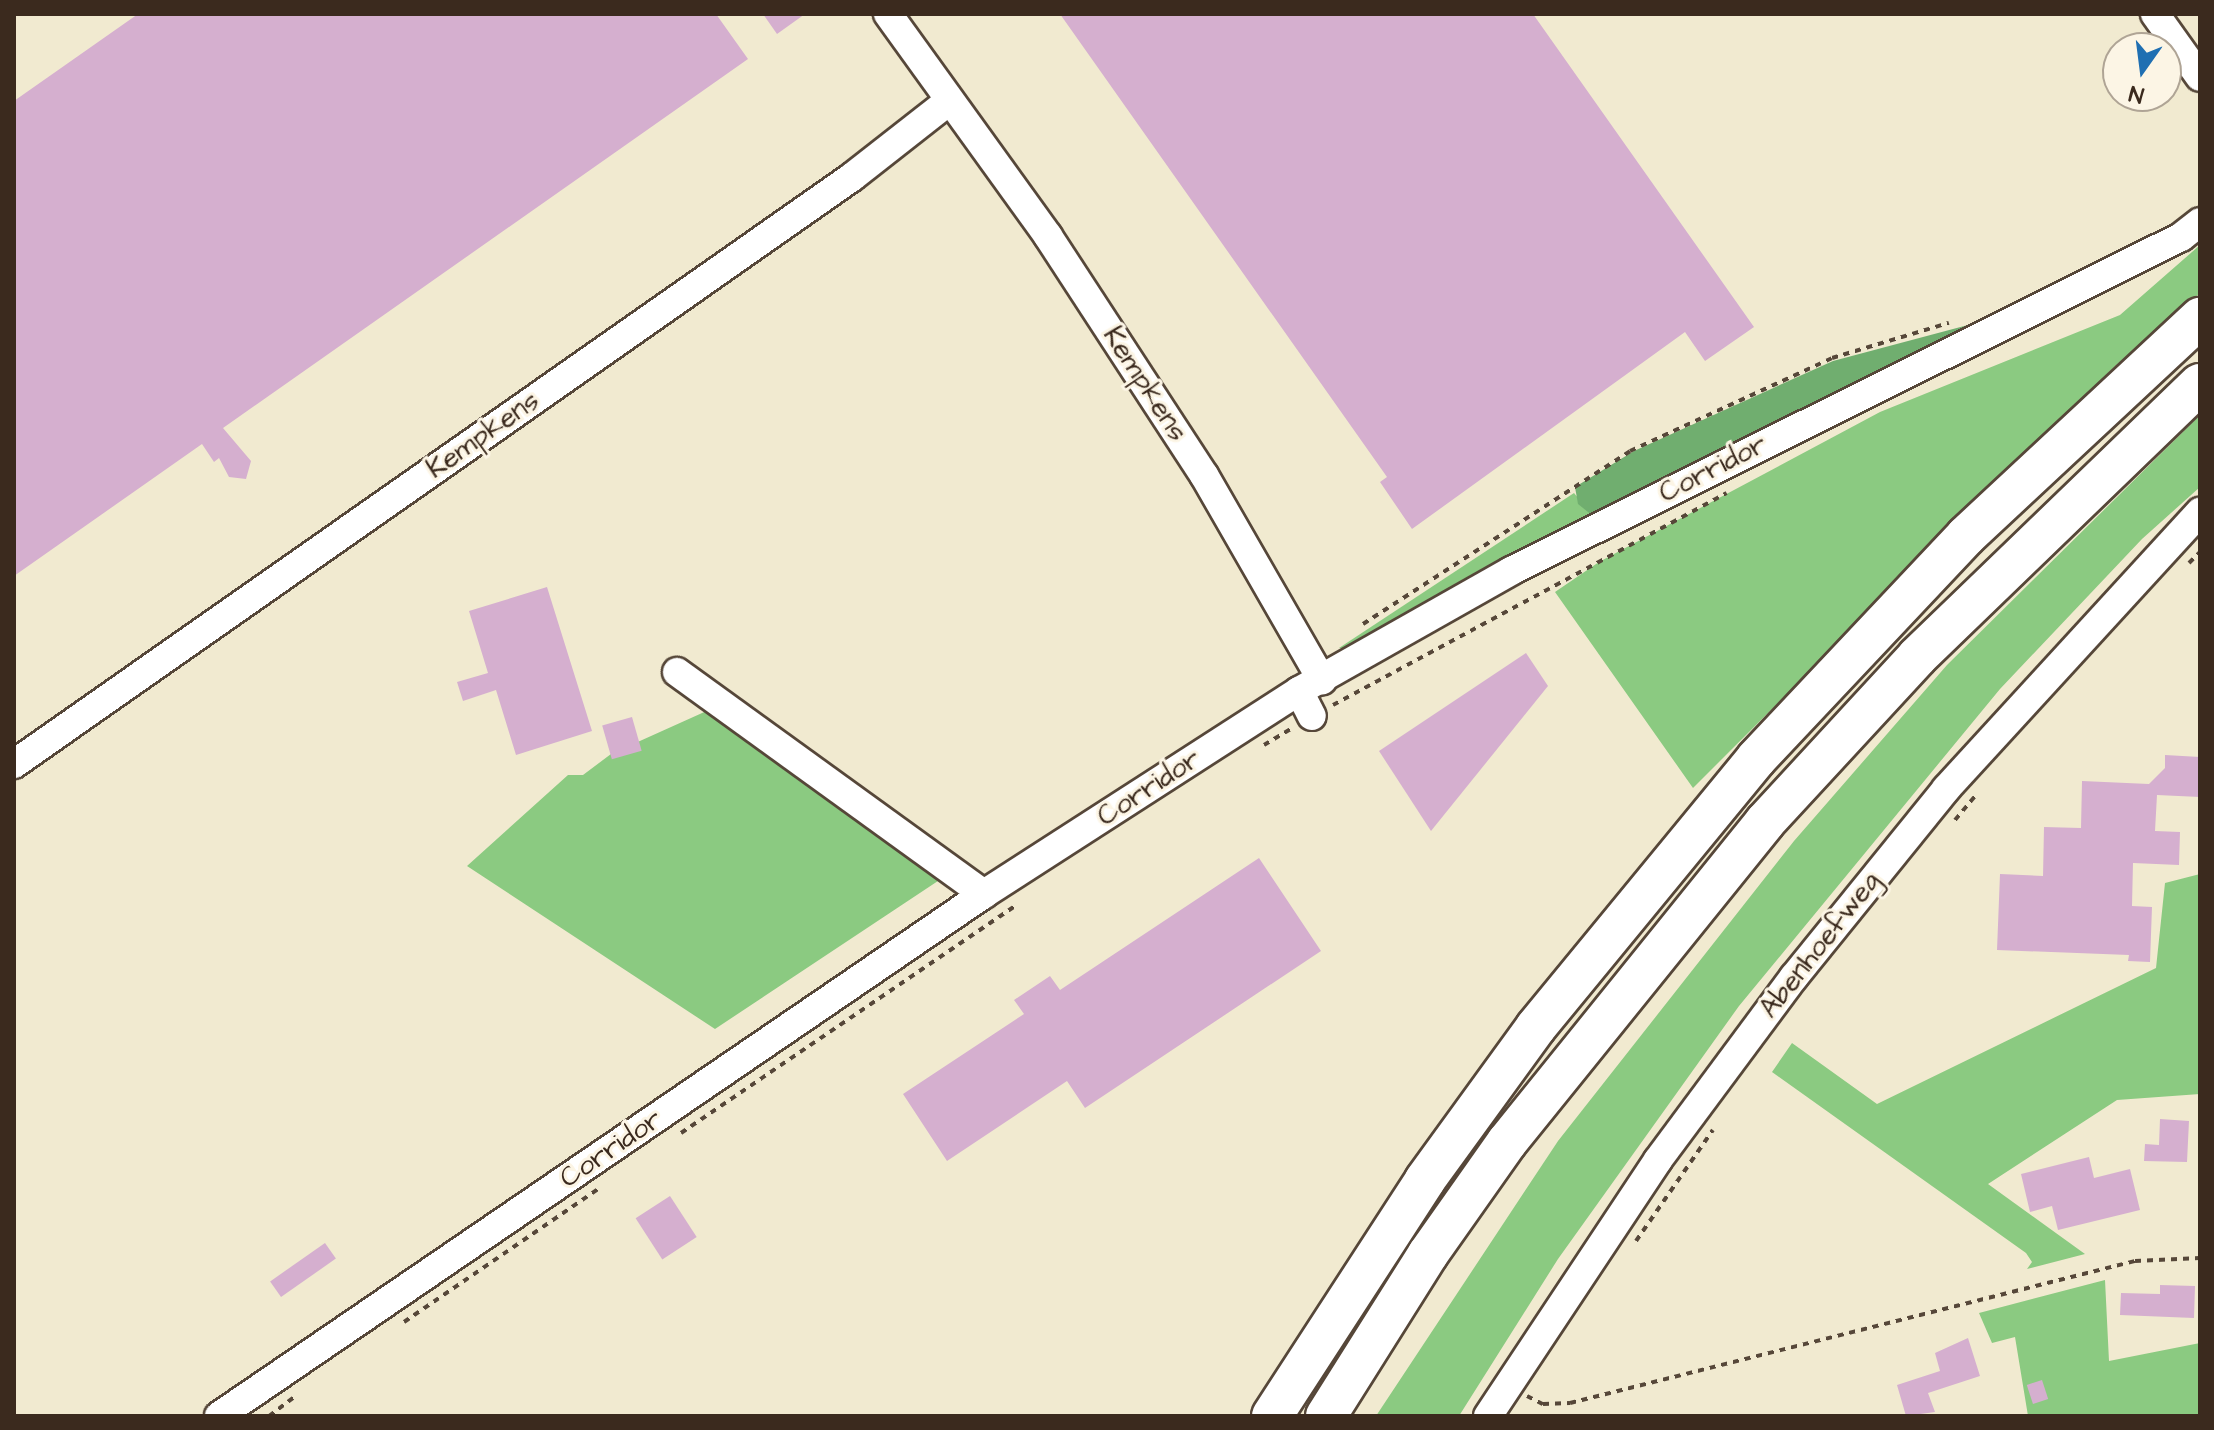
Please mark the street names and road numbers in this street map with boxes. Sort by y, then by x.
street label: Kempkens [1096,320,1194,448]
street label: Kempkens [420,384,546,486]
street label: Corridor [1654,428,1772,510]
street label: Corridor [1091,742,1207,834]
street label: Abenhoefweg [1752,865,1888,1025]
street label: Corridor [553,1103,669,1195]

